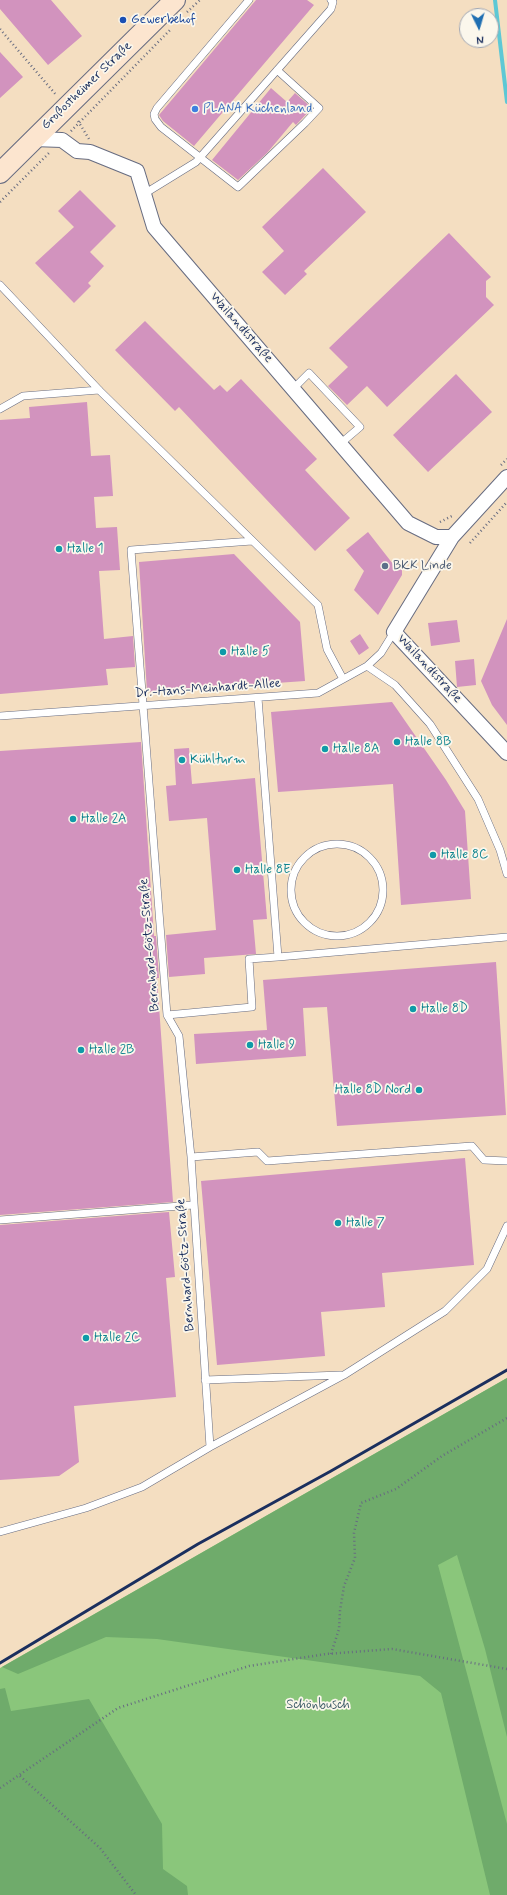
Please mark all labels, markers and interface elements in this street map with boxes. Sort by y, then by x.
north arrow [459,8,499,48]
place label: Gewerbehof [131,12,196,28]
marker: Gewerbehof [118,15,128,25]
text: N [476,32,484,46]
street label: Großostheimer Straße [38,39,136,133]
place label: PLANA Küchenland [203,101,312,117]
marker: PLANA Küchenland [190,104,200,114]
street label: Wailandtstraße [206,290,276,366]
place label: Halle 1 [67,541,104,557]
marker: Halle 1 [54,544,64,554]
place label: BKK Linde [393,558,452,574]
marker: BKK Linde [380,561,390,571]
street label: Wailandtstraße [393,631,465,707]
place label: Halle 5 [231,644,270,660]
marker: Halle 5 [218,647,228,657]
street label: Dr.-Hans-Meinhardt-Allee [134,676,282,702]
place label: Halle 8B [405,734,451,750]
marker: Halle 8B [392,737,402,747]
place label: Halle 8A [333,741,380,757]
marker: Halle 8A [320,744,330,754]
place label: Kühlturm [190,752,246,768]
marker: Kühlturm [177,755,187,765]
place label: Halle 2A [81,811,127,827]
marker: Halle 2A [68,814,78,824]
place label: Halle 8C [441,847,488,863]
marker: Halle 8C [428,850,438,860]
place label: Halle 8E [245,862,291,878]
marker: Halle 8E [232,865,242,875]
street label: Bernhard-Götz-Straße [136,878,164,1012]
place label: Halle 8D [421,1001,468,1017]
marker: Halle 8D [408,1004,418,1014]
place label: Halle 9 [258,1037,295,1053]
marker: Halle 9 [245,1040,255,1050]
place label: Halle 2B [89,1042,134,1058]
marker: Halle 2B [76,1045,86,1055]
place label: Halle 8D Nord [335,1082,411,1098]
marker: Halle 8D Nord [414,1085,424,1095]
street label: Bernhard-Götz-Straße [174,1198,198,1332]
place label: Halle 7 [346,1215,385,1231]
marker: Halle 7 [333,1218,343,1228]
place label: Halle 2C [94,1330,140,1346]
marker: Halle 2C [81,1333,91,1343]
park label: Schönbusch [286,1697,350,1713]

